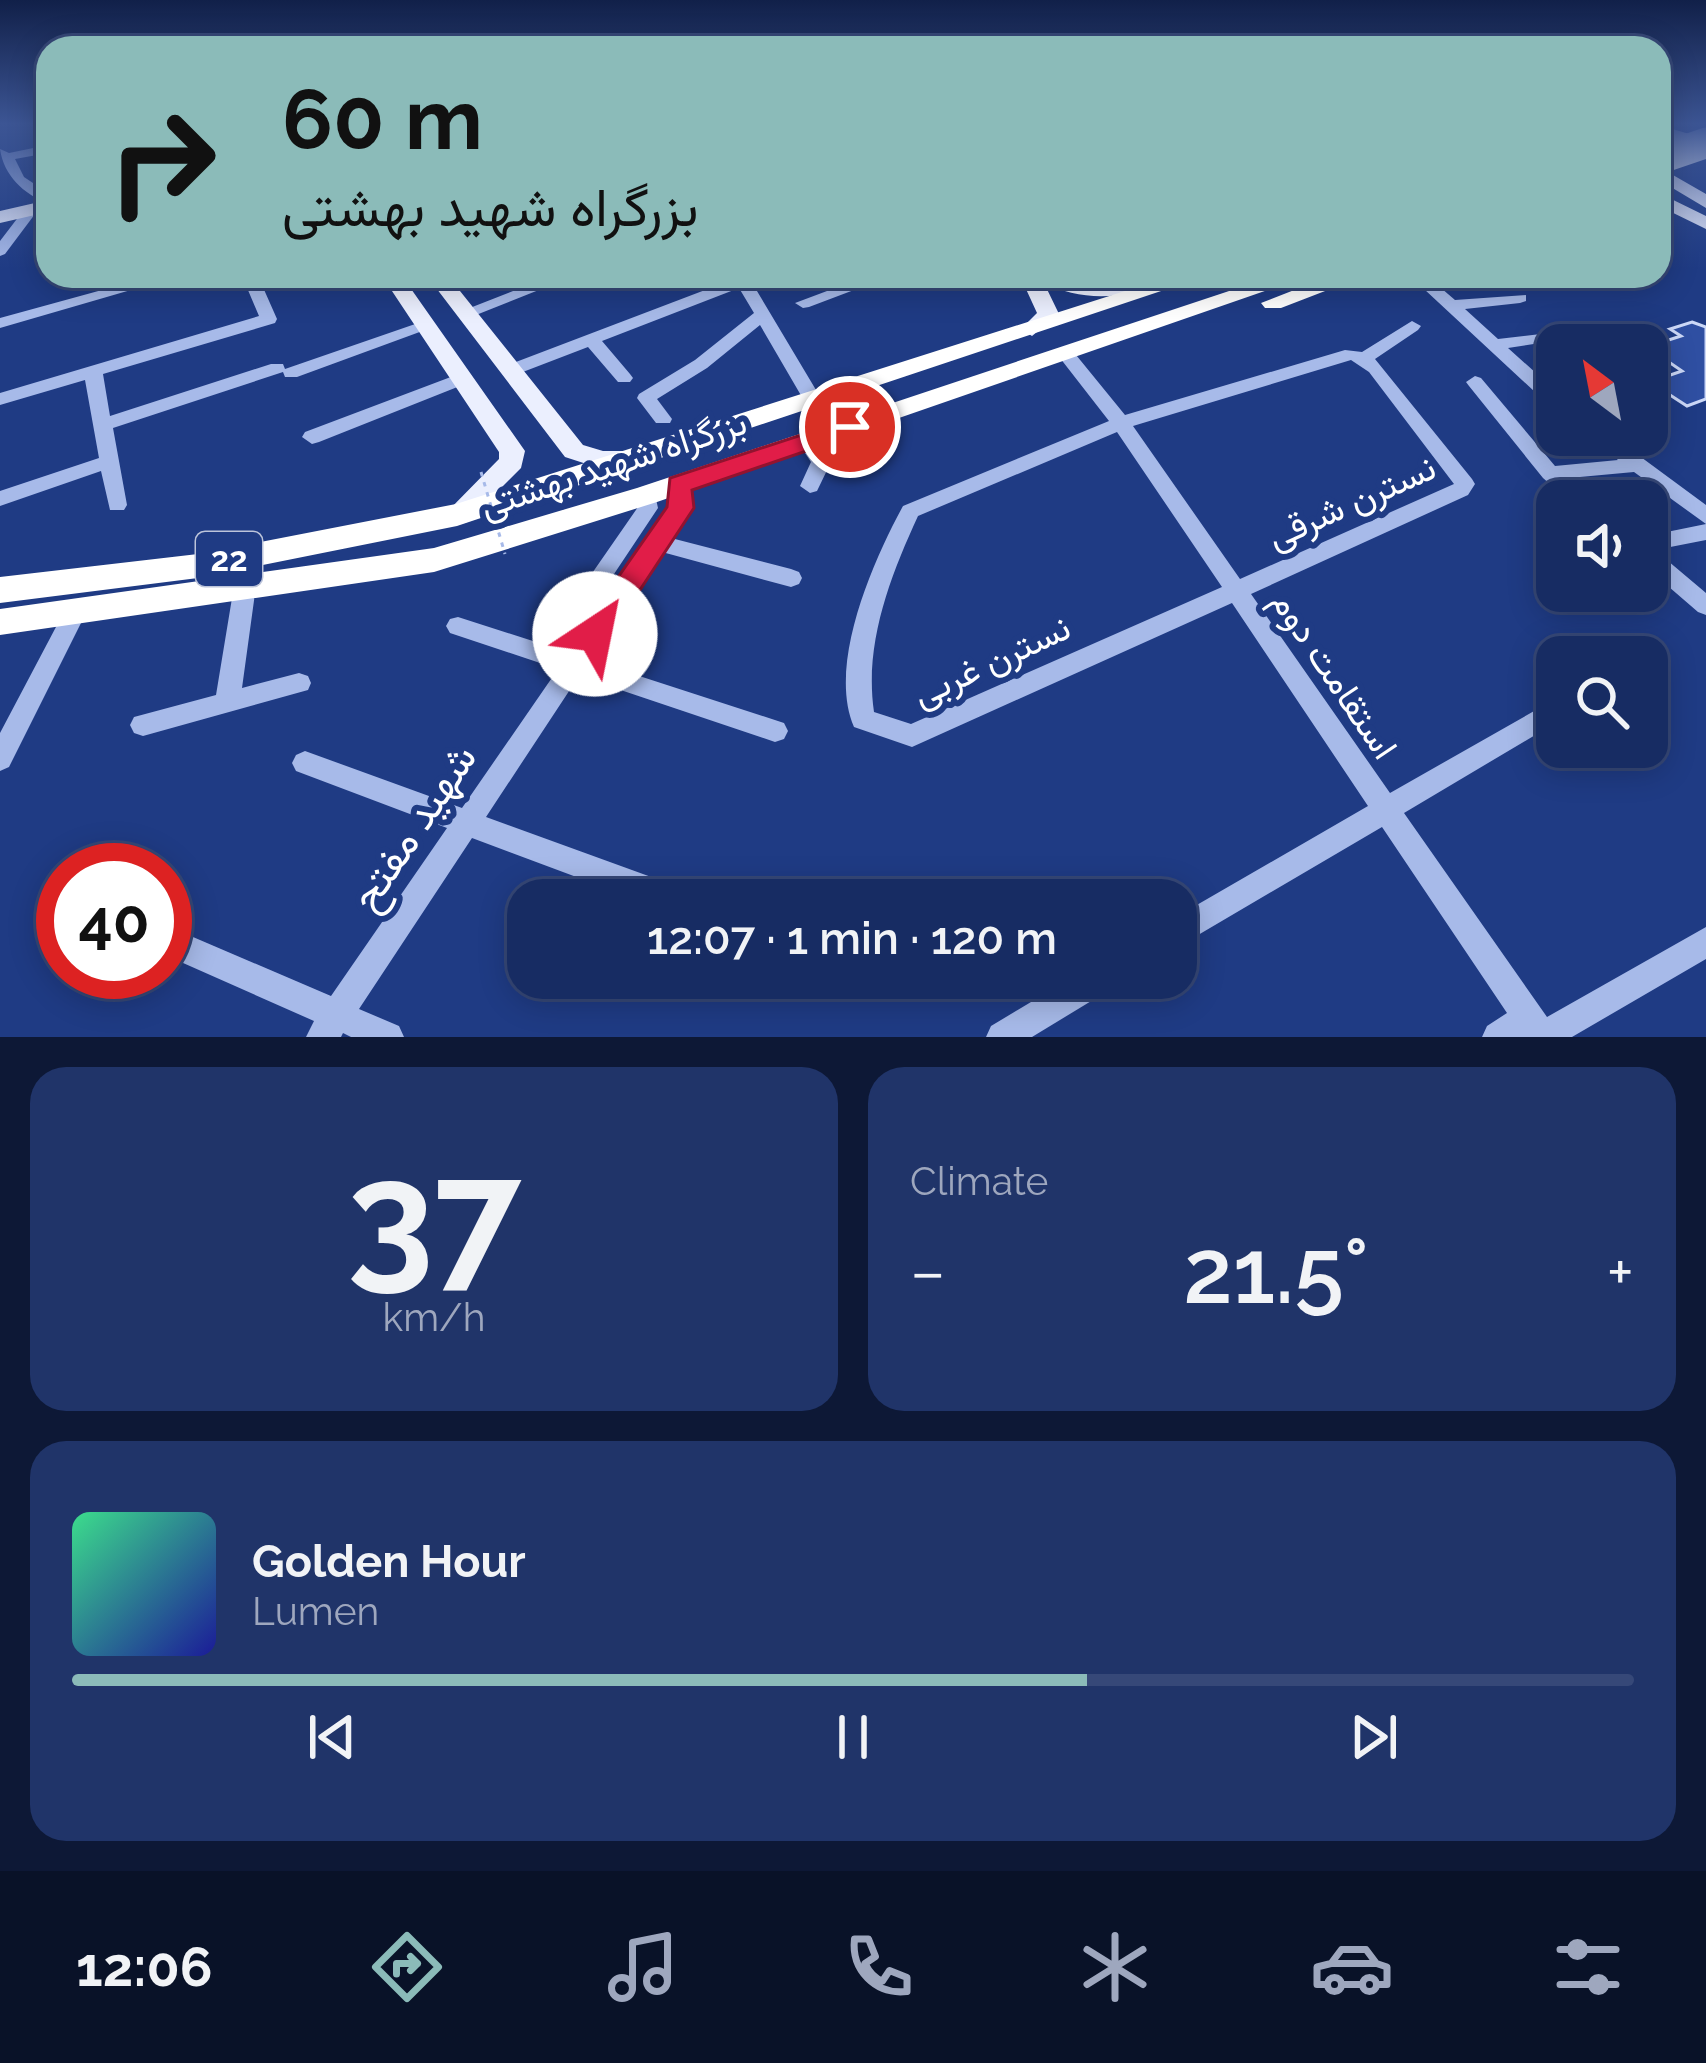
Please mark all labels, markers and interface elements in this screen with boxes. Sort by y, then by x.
text: 60 m [282,70,483,169]
icon: right [84,84,240,240]
text: بزرگراه شهید بهشتی [282,175,698,239]
north arrow [1536,324,1668,456]
map controls [1536,324,1668,768]
pin [799,376,901,478]
icon: arrive [817,394,883,460]
street label: بزرگراه شهید بهشتی [475,400,752,528]
street label: نسترن شرقی [1260,445,1442,559]
button: sound [1536,480,1668,612]
road number: 22 [196,532,262,586]
position arrow [532,571,658,697]
street label: استقامت دوم [1261,582,1407,768]
street label: نسترن غربی [906,605,1077,717]
button: search [1536,636,1668,768]
street label: شهید مفتح [340,735,490,922]
speed limit sign: 40 [36,843,192,999]
text: 12:07 · 1 min · 120 m [647,912,1057,965]
text: 37 [347,1124,521,1308]
text: Climate [910,1158,1048,1204]
text: 21.5° [1183,1218,1369,1324]
text: − [910,1233,946,1310]
text: + [1607,1233,1634,1310]
text: km/h [383,1294,485,1340]
text: Golden Hour [252,1535,526,1588]
text: Lumen [252,1588,379,1634]
icon: previous [299,1704,365,1770]
icon: pause [820,1704,886,1770]
icon: next [1341,1704,1407,1770]
icon: directions [365,1925,449,2009]
icon: music [601,1925,685,2009]
icon: phone [837,1925,921,2009]
icon: climate [1073,1925,1157,2009]
icon: car [1310,1925,1394,2009]
icon: filters [1546,1925,1630,2009]
text: 12:06 [76,1935,213,1999]

